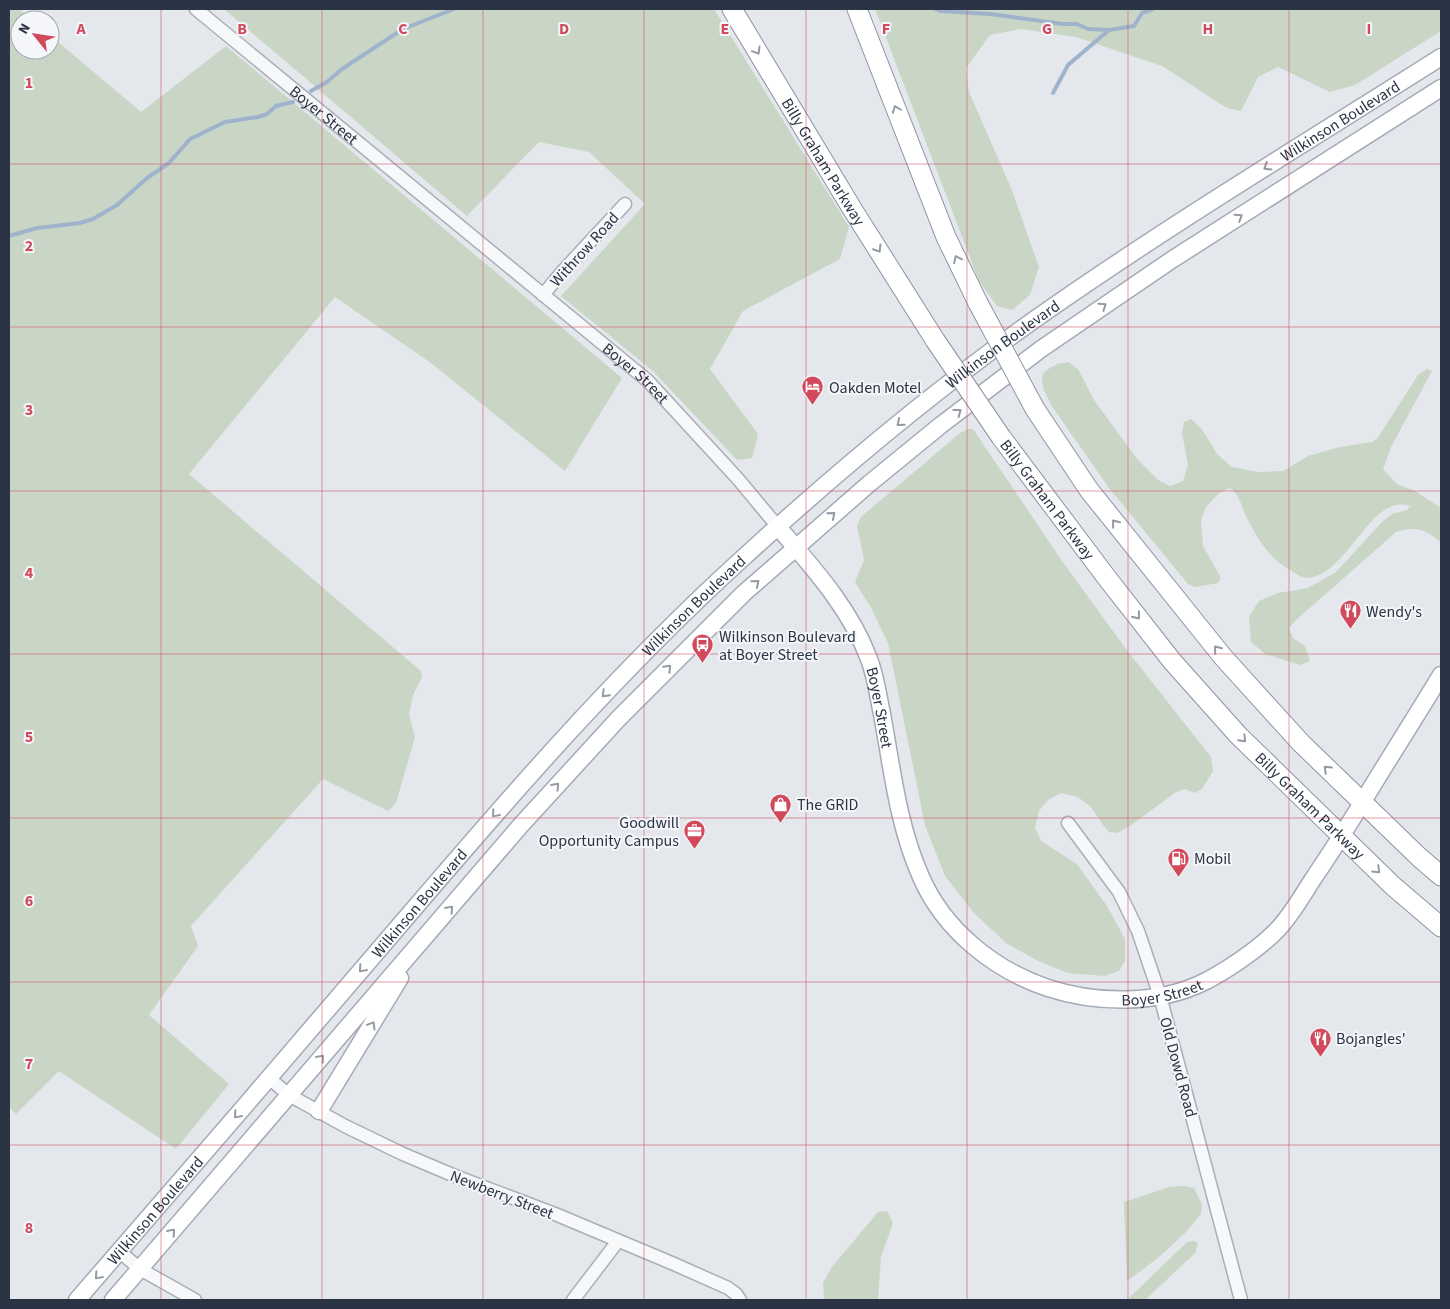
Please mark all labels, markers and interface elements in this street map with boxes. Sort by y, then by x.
north arrow [10,10,60,60]
text: A [75,18,86,40]
text: B [237,18,247,40]
text: C [398,18,408,40]
text: D [559,18,569,40]
text: E [721,18,729,40]
text: F [882,18,890,40]
text: G [1042,18,1052,40]
text: H [1203,18,1213,40]
text: I [1367,18,1371,40]
text: N [14,20,36,38]
one-way arrow [750,45,760,54]
text: 1 [25,72,33,94]
street label: Wilkinson Boulevard [1277,76,1404,167]
street label: Boyer Street [285,81,363,150]
street label: Billy Graham Parkway [776,94,870,231]
one-way arrow [891,105,902,114]
one-way arrow [1263,161,1273,170]
street label: Withrow Road [545,207,624,292]
one-way arrow [1234,213,1243,223]
text: 2 [25,235,33,257]
one-way arrow [871,244,881,253]
one-way arrow [953,255,963,264]
street label: Wilkinson Boulevard [941,295,1064,394]
one-way arrow [1097,303,1107,312]
street label: Boyer Street [597,338,674,409]
hotel icon: Oakden Motel [801,375,825,406]
place label: Oakden Motel [829,377,921,399]
text: 3 [25,399,33,421]
one-way arrow [952,409,962,418]
one-way arrow [897,417,906,426]
street label: Billy Graham Parkway [995,435,1100,565]
one-way arrow [827,512,836,521]
one-way arrow [1112,520,1120,529]
street label: Wilkinson Boulevard [637,551,751,662]
text: 4 [25,562,34,584]
one-way arrow [750,579,759,588]
restaurant icon: Wendy's [1338,599,1362,630]
place label: Wendy's [1366,601,1422,623]
one-way arrow [1131,610,1139,619]
place label: Wilkinson Boulevard at Boyer Street [719,626,856,666]
bus stop icon: Wilkinson Boulevard at Boyer Street [691,633,715,664]
one-way arrow [1214,646,1222,655]
street label: Boyer Street [860,664,898,750]
one-way arrow [662,665,671,674]
one-way arrow [602,688,611,697]
text: 5 [25,726,33,748]
one-way arrow [1237,733,1246,742]
street label: Billy Graham Parkway [1250,748,1370,865]
one-way arrow [1324,766,1333,775]
one-way arrow [550,782,559,791]
shop icon: The GRID [769,792,793,823]
place label: The GRID [797,794,859,816]
one-way arrow [492,808,501,817]
place label: Goodwill Opportunity Campus [539,812,679,852]
office icon: Goodwill Opportunity Campus [683,819,707,850]
street label: Wilkinson Boulevard [367,844,473,963]
fuel station icon: Mobil [1166,846,1190,877]
place label: Mobil [1194,848,1231,870]
one-way arrow [1371,864,1380,873]
text: 6 [25,890,33,912]
one-way arrow [444,905,453,914]
one-way arrow [359,963,367,972]
street label: Boyer Street [1121,974,1207,1012]
street label: Old Dowd Road [1154,1015,1202,1120]
one-way arrow [365,1021,375,1030]
restaurant icon: Bojangles' [1308,1026,1332,1057]
place label: Bojangles' [1336,1028,1406,1050]
text: 7 [25,1053,33,1075]
one-way arrow [315,1055,324,1064]
one-way arrow [234,1109,243,1118]
street label: Wilkinson Boulevard [102,1152,209,1270]
street label: Newberry Street [447,1165,557,1225]
text: 8 [25,1217,33,1239]
one-way arrow [166,1229,175,1238]
one-way arrow [95,1270,104,1279]

